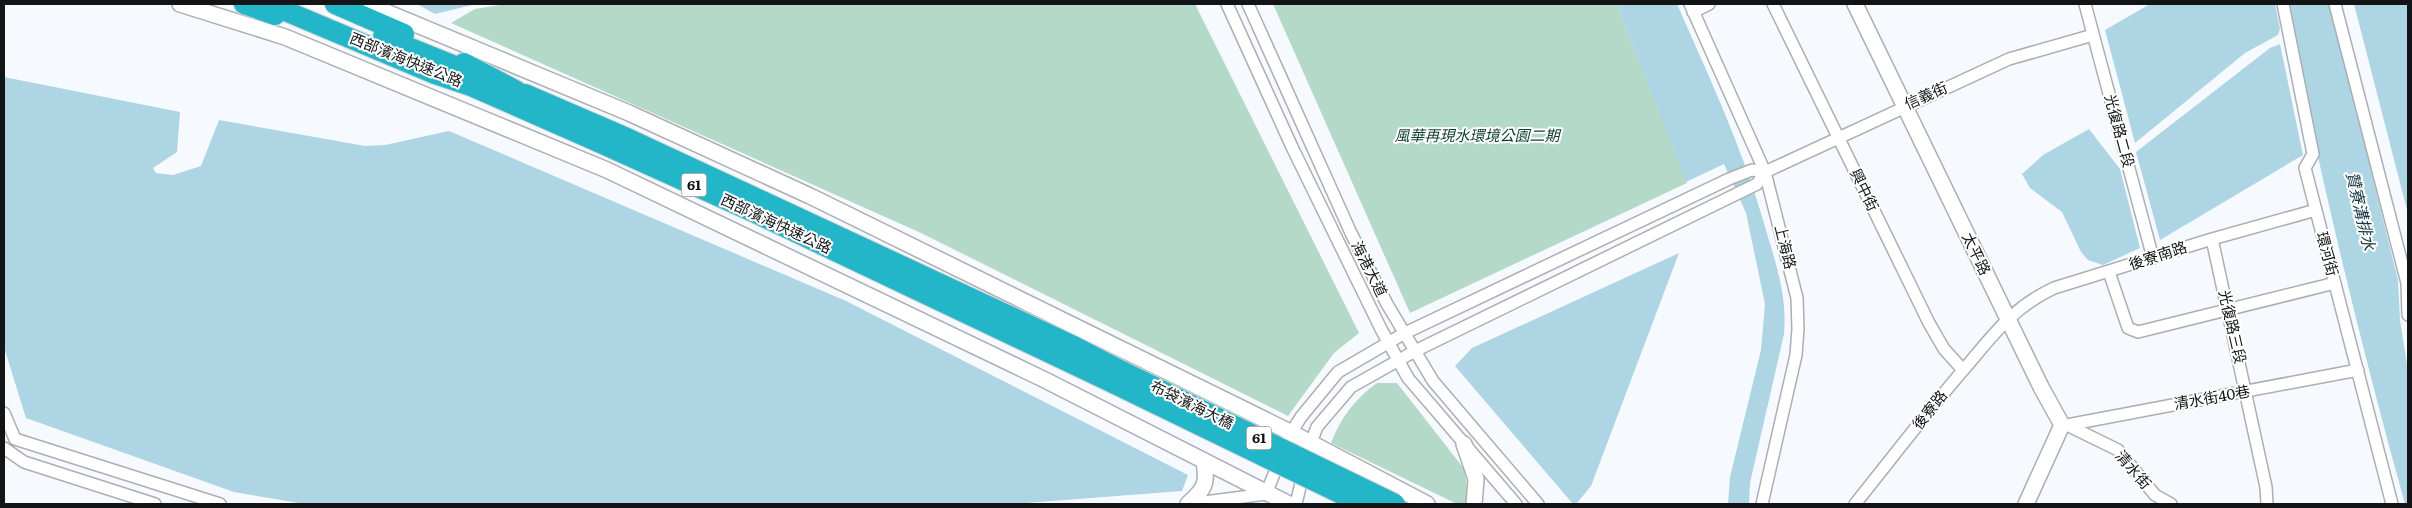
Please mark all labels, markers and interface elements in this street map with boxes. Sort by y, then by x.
street label: 西部濱海快速公路 [347,25,467,92]
street label: 信義街 [1900,75,1951,114]
street label: 光復路二段 [2100,91,2141,170]
park label: 風華再現水環境公園二期 [1394,123,1561,146]
street label: 興中街 [1845,164,1886,215]
water label: 贊寮溝排水 [2341,169,2383,253]
road number: 61 [682,174,706,196]
street label: 西部濱海快速公路 [717,187,836,258]
street label: 上海路 [1770,222,1803,271]
street label: 太平路 [1957,228,1998,279]
street label: 環河街 [2312,229,2345,278]
street label: 後寮南路 [2125,234,2190,275]
street label: 海港大道 [1346,236,1394,300]
street label: 光復路三段 [2214,288,2253,366]
street label: 布袋濱海大橋 [1147,374,1238,434]
street label: 清水街40巷 [2172,379,2252,415]
street label: 後寮路 [1906,384,1952,434]
road number: 61 [1246,426,1272,449]
street label: 清水街 [2111,444,2158,494]

